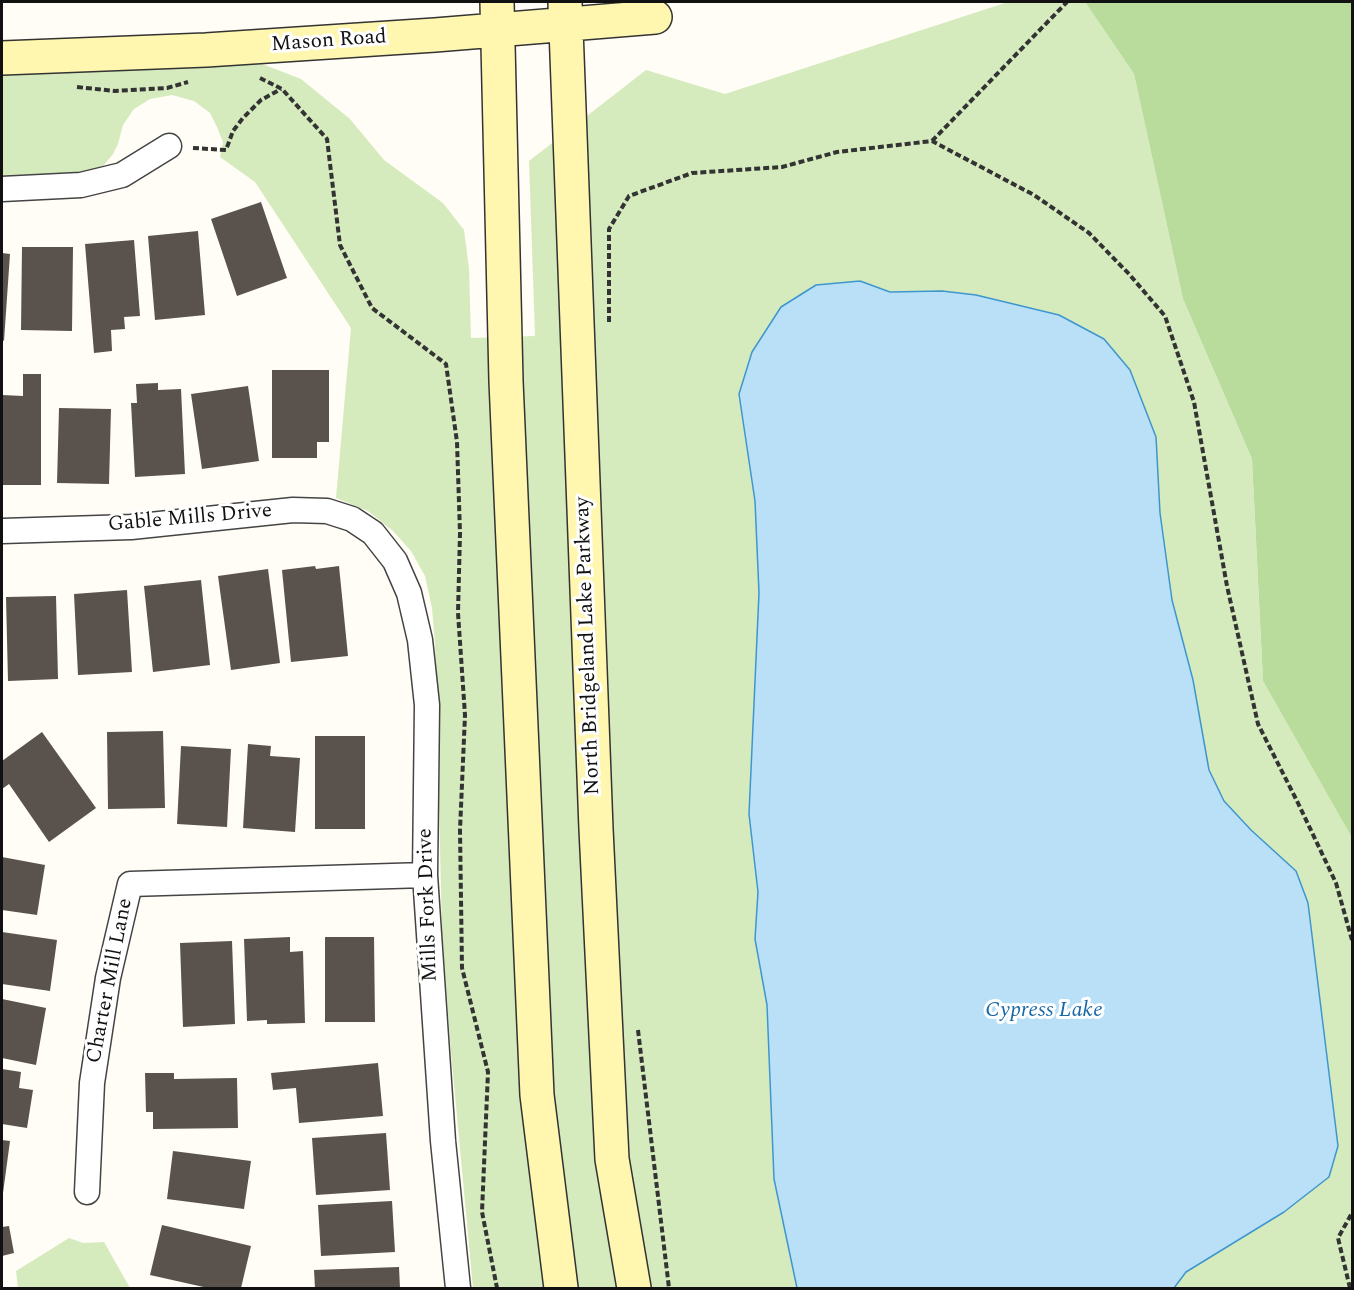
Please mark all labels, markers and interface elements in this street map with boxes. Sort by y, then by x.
street label: Mason Road [270,25,388,59]
street label: North Bridgeland Lake Parkway [571,496,607,796]
street label: Gable Mills Drive [107,499,273,539]
street label: Mills Fork Drive [414,828,444,982]
street label: Charter Mill Lane [83,896,139,1066]
water label: Cypress Lake [985,999,1103,1025]

